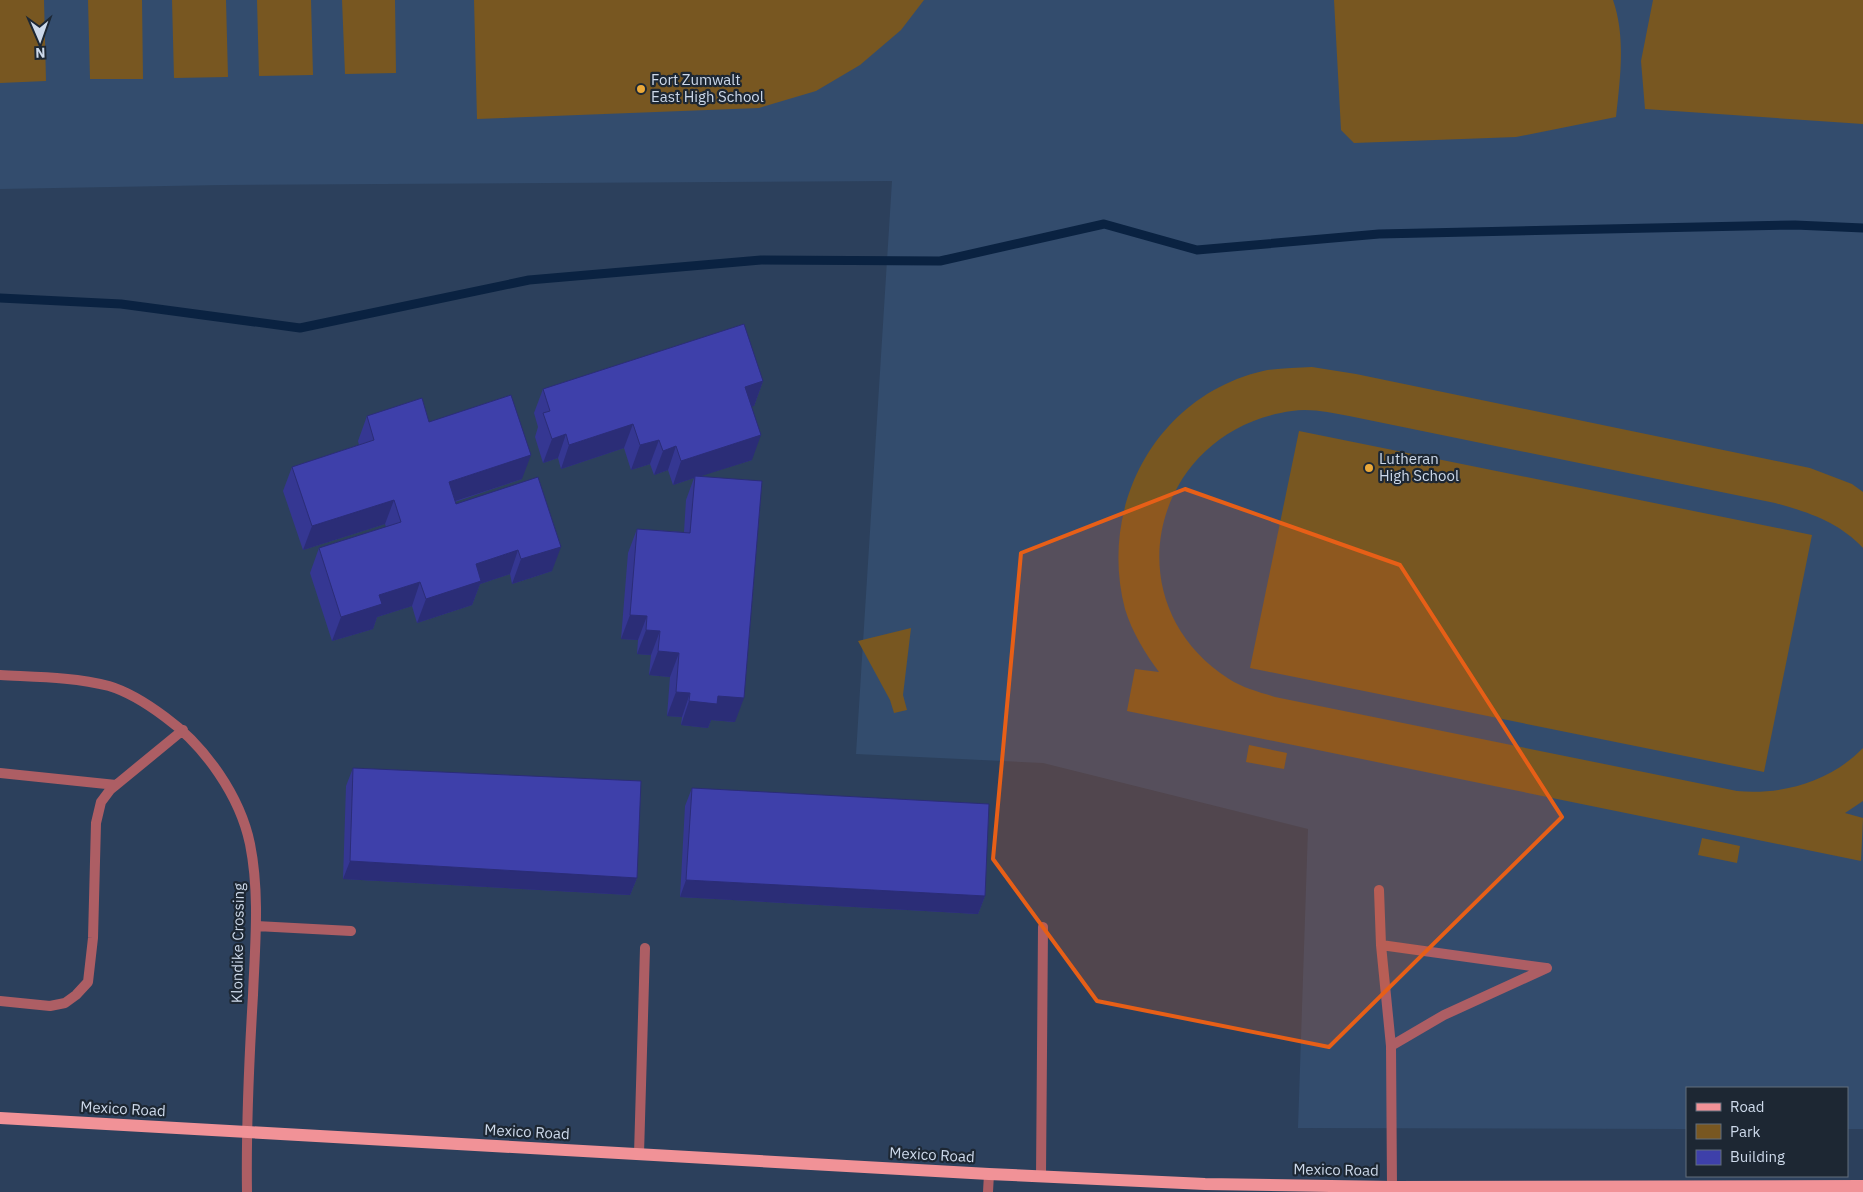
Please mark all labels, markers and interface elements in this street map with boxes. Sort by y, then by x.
north arrow [15,15,65,65]
text: N [35,44,46,62]
place label: Fort Zumwalt East High School [651,70,764,106]
marker: Fort Zumwalt East High School [635,83,647,95]
place label: Lutheran High School [1379,449,1459,485]
marker: Lutheran High School [1363,462,1375,474]
street label: Klondike Crossing [227,883,248,1003]
legend [1686,1087,1848,1177]
street label: Mexico Road [80,1097,166,1120]
text: Road [1730,1097,1765,1116]
street label: Mexico Road [484,1120,570,1143]
text: Park [1730,1122,1760,1141]
street label: Mexico Road [889,1143,975,1166]
text: Building [1730,1147,1785,1166]
street label: Mexico Road [1293,1159,1379,1180]

